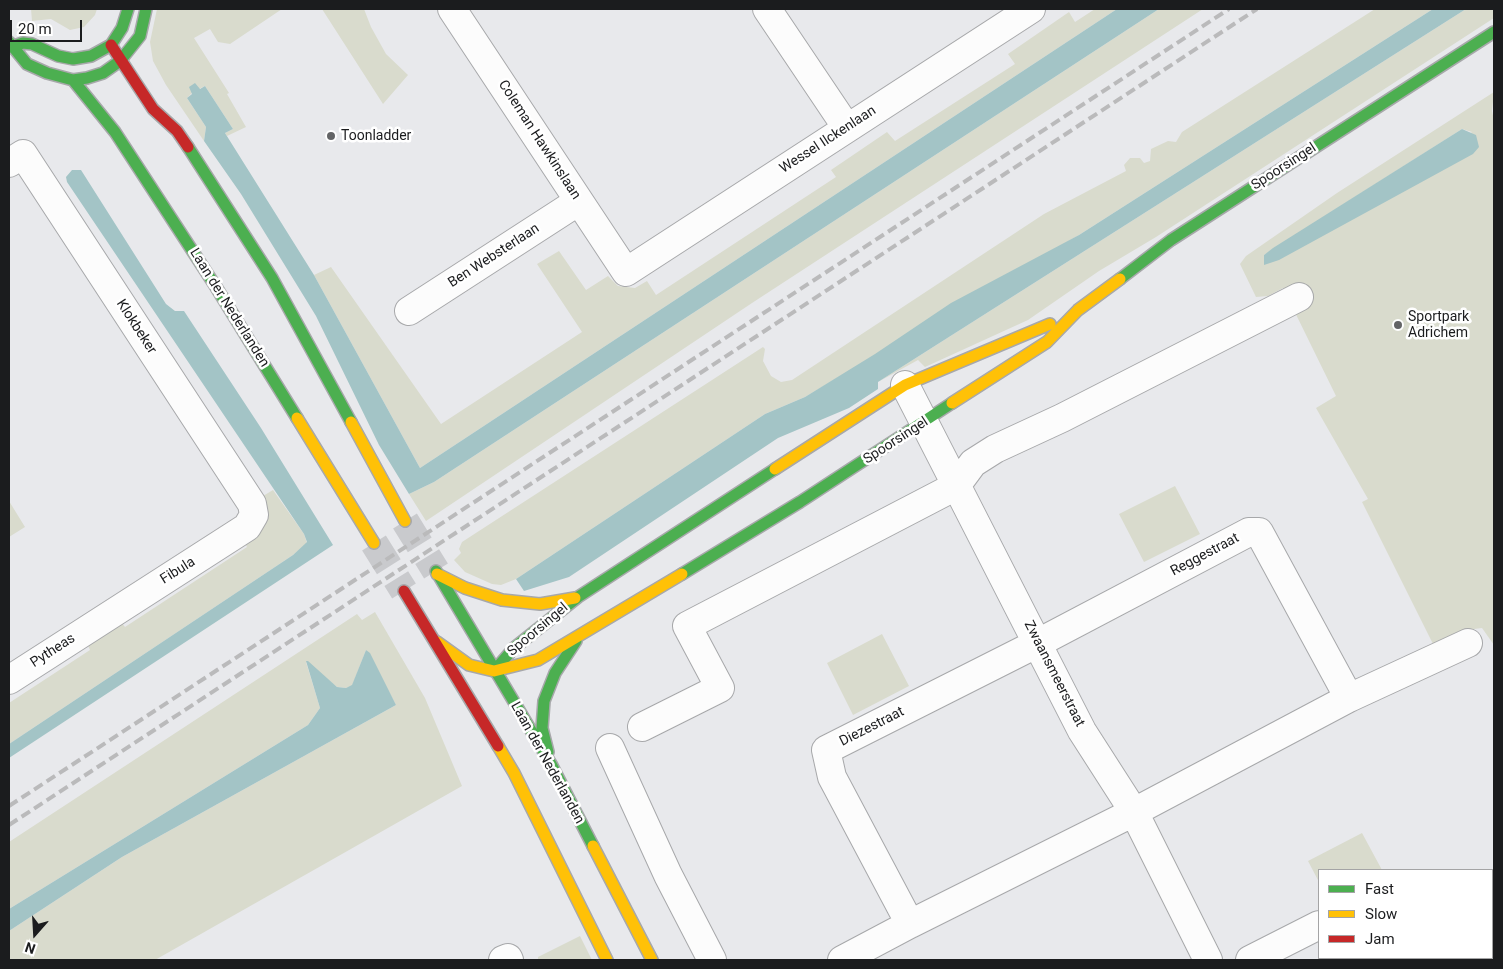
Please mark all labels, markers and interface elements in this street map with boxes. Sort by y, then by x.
scale bar [12,10,85,42]
text: 20 m [18,20,52,38]
street label: Coleman Hawkinslaan [494,77,584,203]
street label: Wessel Ilckenlaan [777,103,879,177]
place label: Toonladder [341,128,411,144]
marker: Toonladder [325,130,337,142]
street label: Spoorsingel [1248,140,1320,194]
street label: Ben Websterlaan [445,220,543,292]
street label: Laan der Nederlanden [186,246,272,370]
street label: Klokbeker [112,297,160,357]
place label: Sportpark Adrichem [1408,309,1469,342]
marker: Sportpark Adrichem [1392,319,1404,331]
street label: Spoorsingel [860,414,932,468]
street label: Reggestraat [1168,530,1242,580]
street label: Fibula [158,554,198,588]
street label: Spoorsingel [504,600,572,660]
street label: Zwaansmeerstraat [1020,618,1088,730]
street label: Pytheas [27,630,79,672]
street label: Laan der Nederlanden [506,699,588,827]
street label: Diezestraat [837,704,907,750]
legend [1318,869,1493,959]
text: Fast [1365,880,1394,898]
text: Slow [1365,905,1397,923]
north arrow [10,909,60,959]
text: Jam [1365,930,1395,948]
text: N [23,939,37,957]

